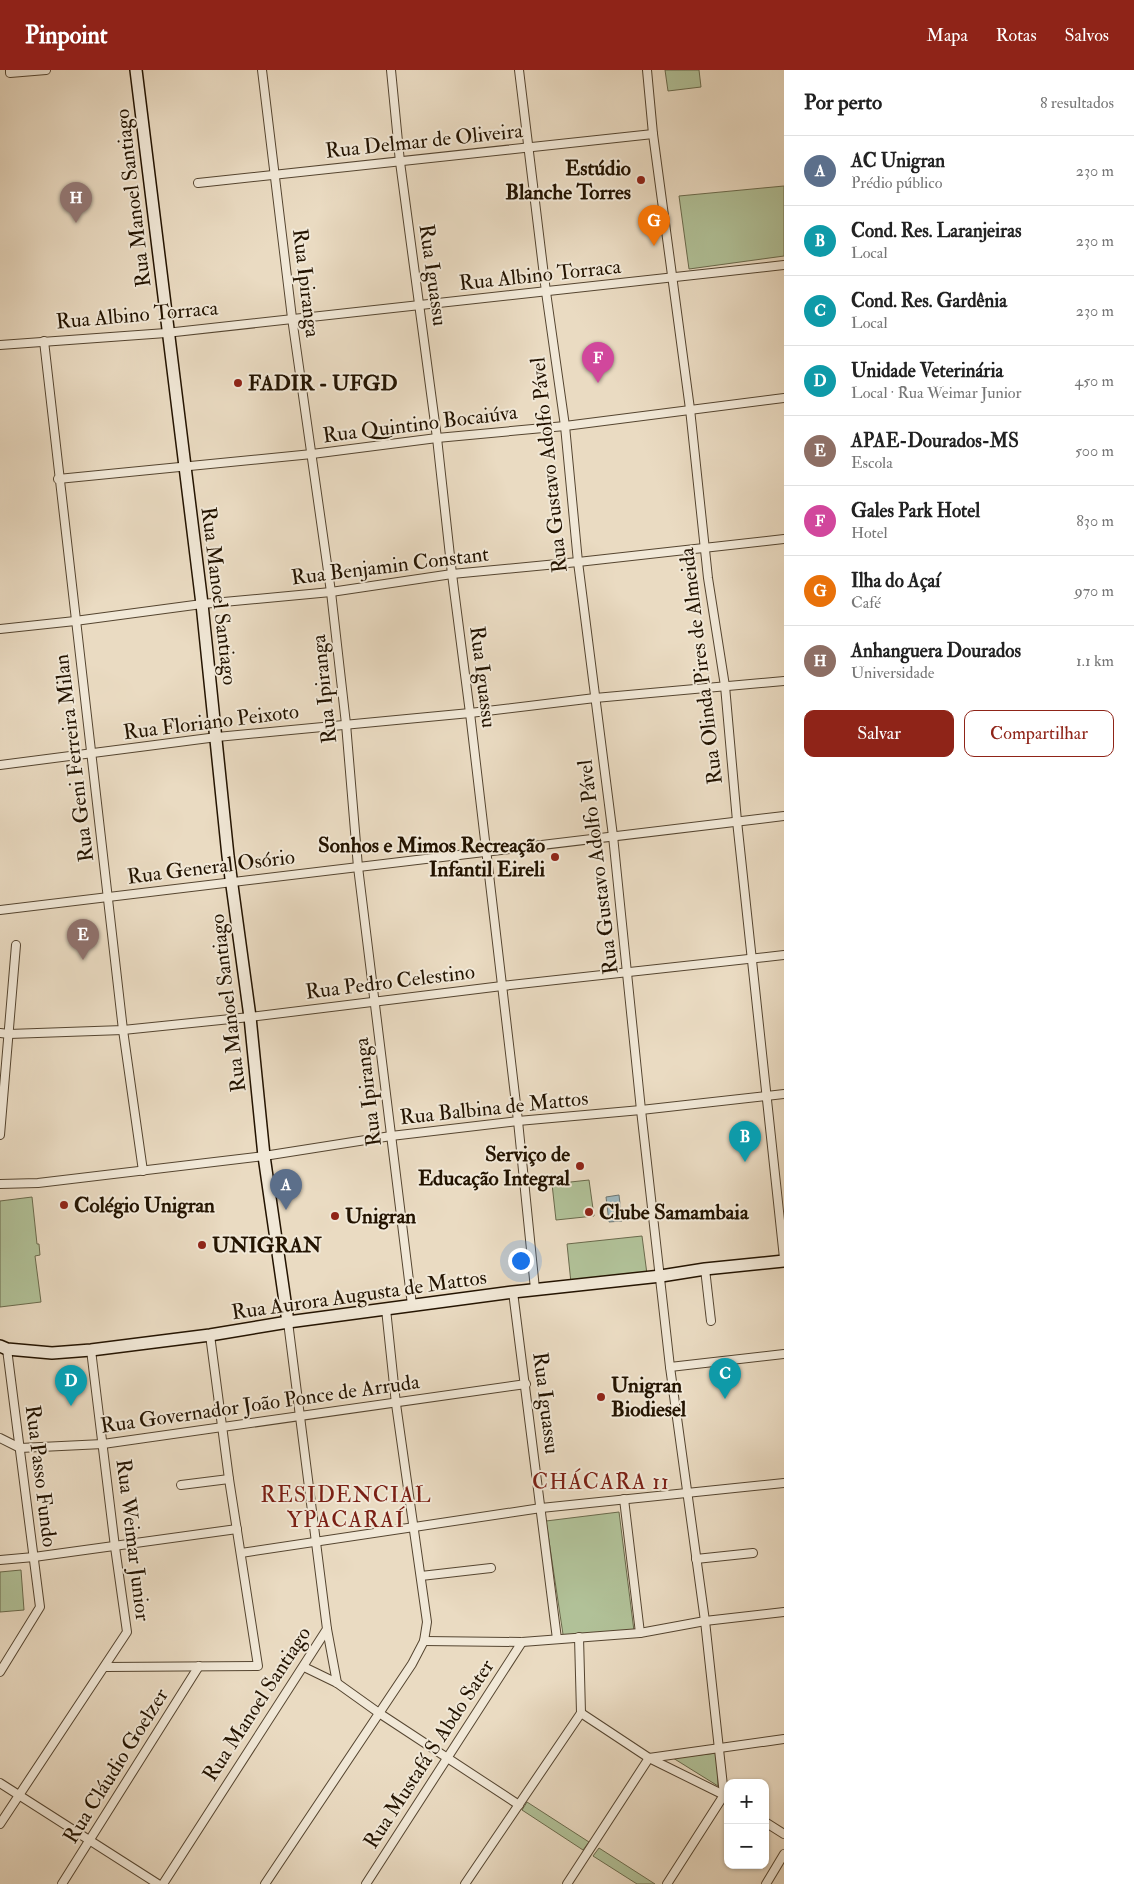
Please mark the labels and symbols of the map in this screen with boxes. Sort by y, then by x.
street label: Rua Manoel Santiago [109,107,157,289]
street label: Rua Delmar de Oliveira [324,117,524,165]
place label: Estúdio Blanche Torres [505,155,631,206]
marker: Estúdio Blanche Torres [635,174,647,186]
pin: H [60,182,92,223]
pin: G [638,205,670,246]
street label: Rua Iguassu [412,222,454,328]
street label: Rua Ipiranga [286,227,326,339]
street label: Rua Albino Torraca [458,253,623,297]
street label: Rua Albino Torraca [55,294,220,336]
pin: F [582,342,614,383]
street label: Rua Gustavo Adolfo Pável [524,355,574,574]
place label: FADIR - UFGD [248,370,398,397]
marker: FADIR - UFGD [232,377,244,389]
street label: Rua Quintino Bocaiúva [321,399,519,449]
street label: Rua Manoel Santiago [195,505,243,687]
street label: Rua Benjamin Constant [290,540,491,592]
street label: Rua Olinda Pires de Almeida [673,546,729,786]
street label: Rua Iguassu [463,624,503,730]
street label: Rua Ipiranga [305,633,343,745]
street label: Rua Geni Ferreira Milan [48,652,100,863]
street label: Rua Floriano Peixoto [122,698,300,746]
street label: Rua Gustavo Adolfo Pável [571,757,625,976]
place label: Sonhos e Mimos Recreação Infantil Eireli [318,832,545,883]
street label: Rua General Osório [126,843,296,891]
marker: Sonhos e Mimos Recreação Infantil Eireli [549,851,561,863]
street label: Rua Manoel Santiago [204,912,252,1094]
pin: E [67,919,99,960]
street label: Rua Pedro Celestino [304,958,476,1006]
street label: Rua Ipiranga [348,1036,388,1148]
street label: Rua Balbina de Mattos [398,1085,590,1131]
pin: B [729,1121,761,1162]
place label: Serviço de Educação Integral [418,1141,571,1192]
marker: Serviço de Educação Integral [574,1160,586,1172]
pin: A [270,1169,302,1210]
place label: Colégio Unigran [74,1192,215,1219]
marker: Colégio Unigran [58,1199,70,1211]
place label: Clube Samambaia [599,1199,750,1226]
place label: Unigran [345,1203,416,1230]
marker: Clube Samambaia [583,1206,595,1218]
marker: Unigran [329,1210,341,1222]
place label: UNIGRAN [212,1232,323,1259]
marker: UNIGRAN [196,1239,208,1251]
your location [508,1248,534,1274]
street label: Rua Aurora Augusta de Mattos [230,1264,488,1326]
street label: Rua Iguassu [526,1350,566,1456]
pin: C [709,1358,741,1399]
pin: D [55,1365,87,1406]
street label: Rua Governador João Ponce de Arruda [99,1368,422,1440]
place label: Unigran Biodiesel [611,1372,687,1423]
marker: Unigran Biodiesel [595,1391,607,1403]
street label: Rua Passo Fundo [19,1403,63,1549]
street label: Rua Weimar Junior [110,1457,156,1623]
district label: CHÁCARA 11 [532,1468,670,1496]
district label: RESIDENCIAL YPACARAÍ [260,1481,432,1534]
street label: Rua Manoel Santiago [197,1621,317,1787]
street label: Rua Mustafá S Abdo Sater [358,1654,500,1854]
street label: Rua Cláudio Goelzer [57,1683,175,1849]

